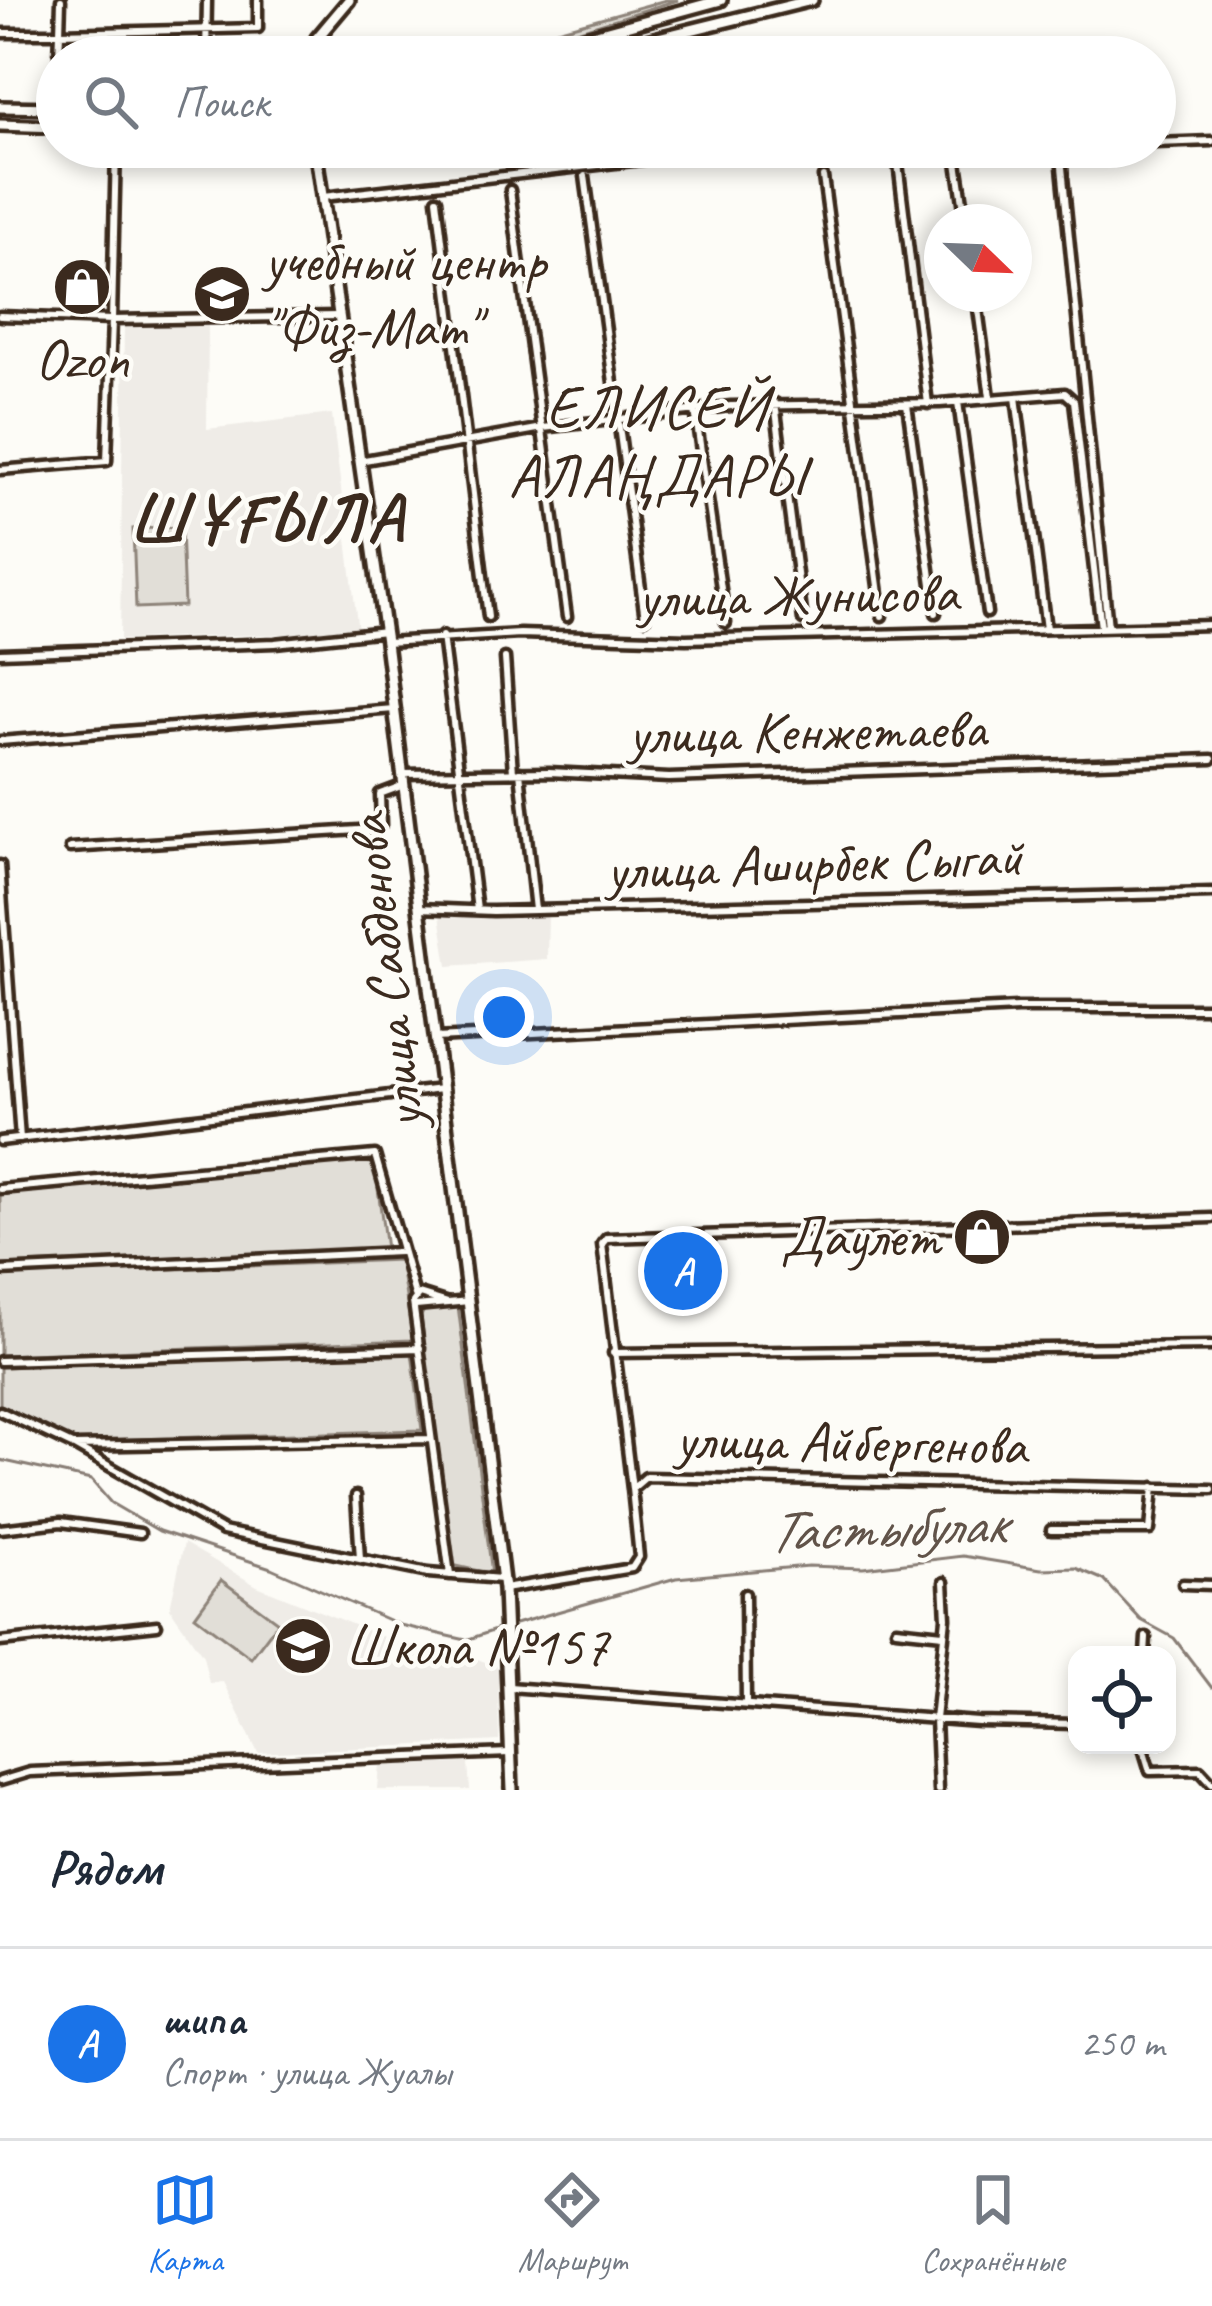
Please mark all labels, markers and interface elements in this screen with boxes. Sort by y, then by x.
search box [36,36,1176,168]
icon: search [78,69,144,135]
text: Поиск [174,74,269,131]
north arrow [924,204,1032,312]
place label: учебный центр "Физ-Мат" [261,225,548,363]
shop icon: Ozon [51,256,113,318]
school or university icon: учебный центр "Физ-Мат" [191,263,253,325]
place label: Ozon [35,323,129,395]
district label: ЕЛИСЕЙ АЛАҢДАРЫ [509,369,814,514]
district label: ШҰҒЫЛА [129,475,407,562]
street label: улица Жунисова [634,556,963,634]
street label: улица Кенжетаева [625,692,990,770]
street label: улица Сабденова [330,807,440,1136]
street label: улица Аширбек Сыгай [602,820,1026,906]
your location [474,987,534,1047]
place label: Даулет [781,1201,943,1273]
shop icon: Даулет [951,1206,1013,1268]
pin: A [644,1226,722,1316]
street label: улица Айбергенова [672,1403,1031,1481]
water label: Тастыбулак [765,1485,1016,1569]
place label: Школа №157 [345,1610,612,1682]
school or university icon: Школа №157 [272,1615,334,1677]
map controls [1068,1646,1176,1754]
button: locate [1068,1646,1176,1754]
text: Рядом [48,1836,162,1900]
text: шипа [162,1991,245,2048]
text: A [77,2019,97,2068]
text: 250 m [1080,2019,1164,2068]
text: Спорт · улица Жуалы [162,2048,451,2097]
tab: Карта [147,2167,223,2281]
tab: Маршрут [518,2167,627,2281]
tab: Сохранённые [921,2167,1065,2281]

